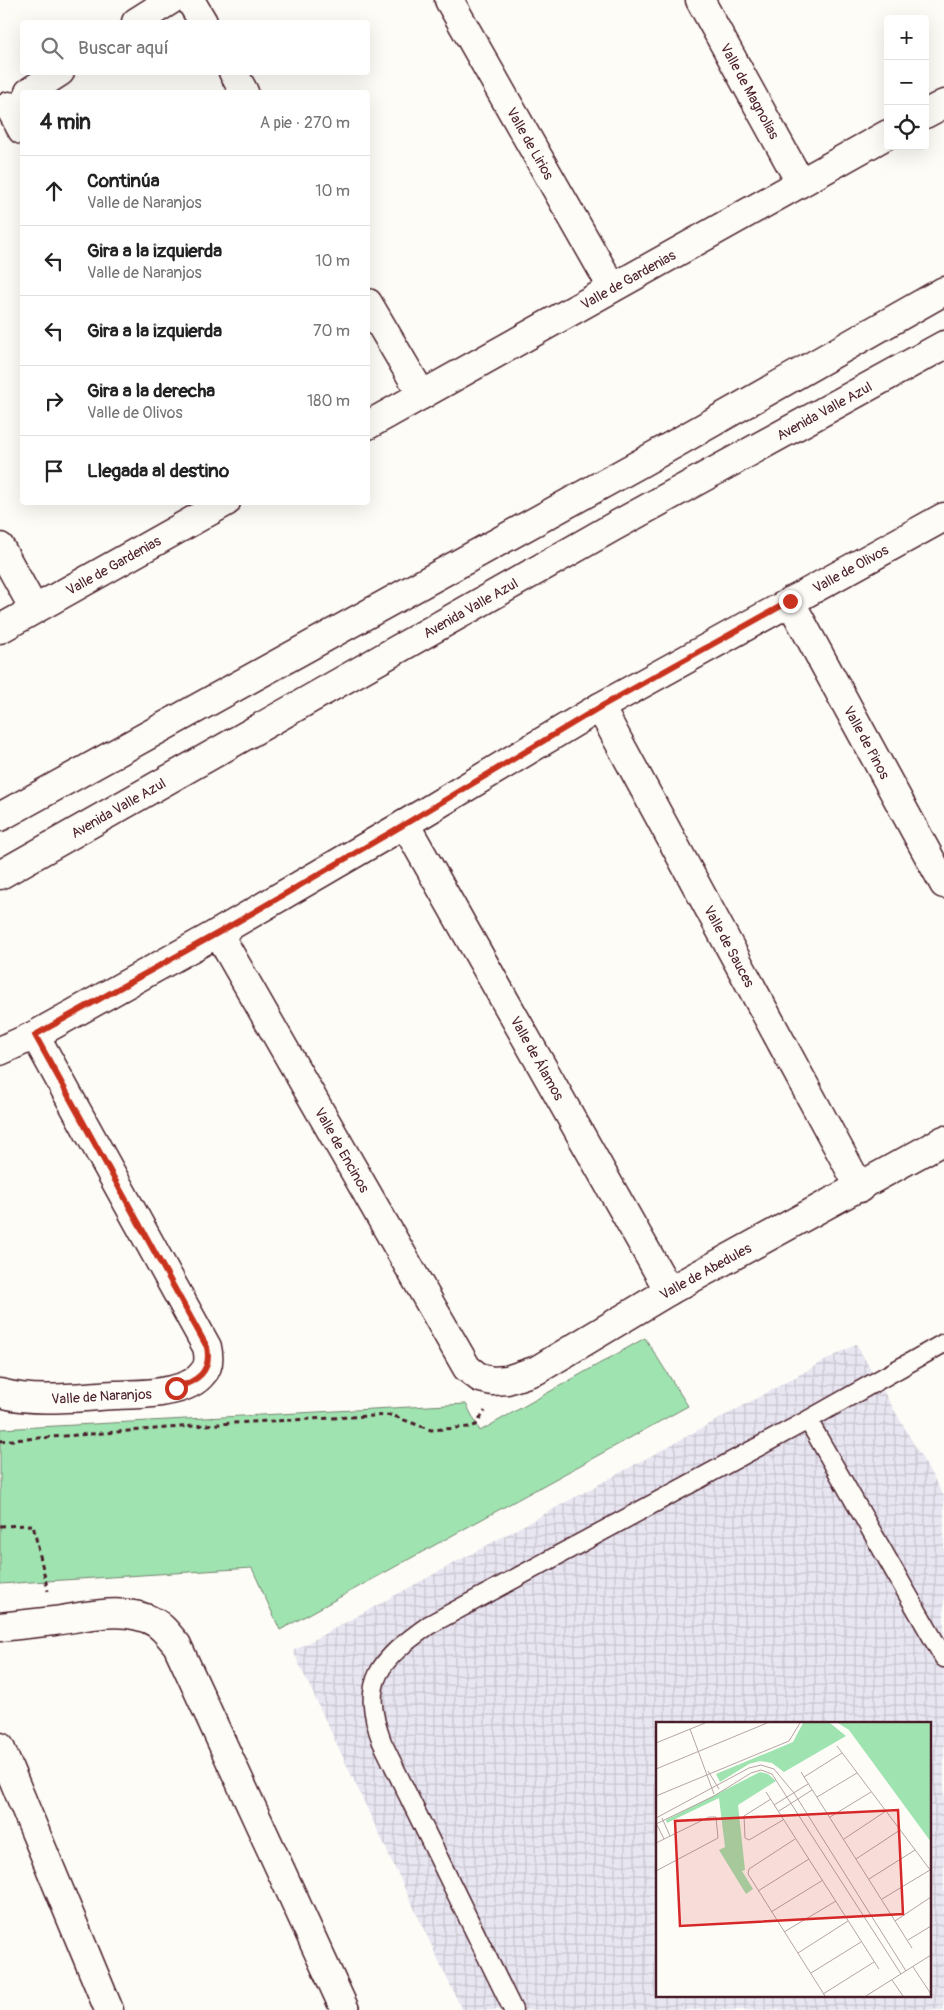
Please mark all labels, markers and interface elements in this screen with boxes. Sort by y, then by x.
map controls [884,15,929,150]
button: + [884,15,929,60]
search box [20,20,370,75]
icon: search [38,34,66,62]
text: Buscar aquí [78,36,169,60]
street label: Valle de Magnolias [717,41,783,143]
button: − [884,60,929,105]
street label: Valle de Lirios [503,105,558,183]
button: locate [884,105,929,150]
text: 4 min [40,109,91,136]
text: A pie · 270 m [260,113,350,133]
text: Continúa [87,169,160,193]
icon: ahead [40,177,68,205]
text: 10 m [315,181,350,201]
text: Valle de Naranjos [87,193,202,213]
text: Gira a la izquierda [87,239,222,263]
street label: Valle de Gardenias [578,246,679,313]
icon: left [40,247,68,275]
text: 10 m [315,251,350,271]
text: Valle de Naranjos [87,263,202,283]
icon: left [40,317,68,345]
text: Gira a la izquierda [87,319,222,343]
text: 70 m [313,321,350,341]
street label: Avenida Valle Azul [774,378,875,444]
text: Gira a la derecha [87,379,215,403]
icon: right [40,387,68,415]
text: 180 m [307,391,350,411]
text: Valle de Olivos [87,403,183,423]
icon: arrive [40,457,68,485]
text: Llegada al destino [87,459,229,483]
street label: Valle de Gardenias [63,532,165,599]
street label: Valle de Olivos [810,541,892,597]
street label: Avenida Valle Azul [420,575,521,642]
route end [779,590,802,613]
street label: Valle de Pinos [840,703,894,783]
street label: Avenida Valle Azul [68,775,169,842]
street label: Valle de Sauces [700,903,758,991]
street label: Valle de Álamos [506,1013,568,1104]
street label: Valle de Encinos [311,1105,373,1196]
street label: Valle de Abedules [657,1239,755,1304]
route start [165,1377,188,1400]
street label: Valle de Naranjos [51,1385,153,1408]
inset map [656,1722,932,1998]

